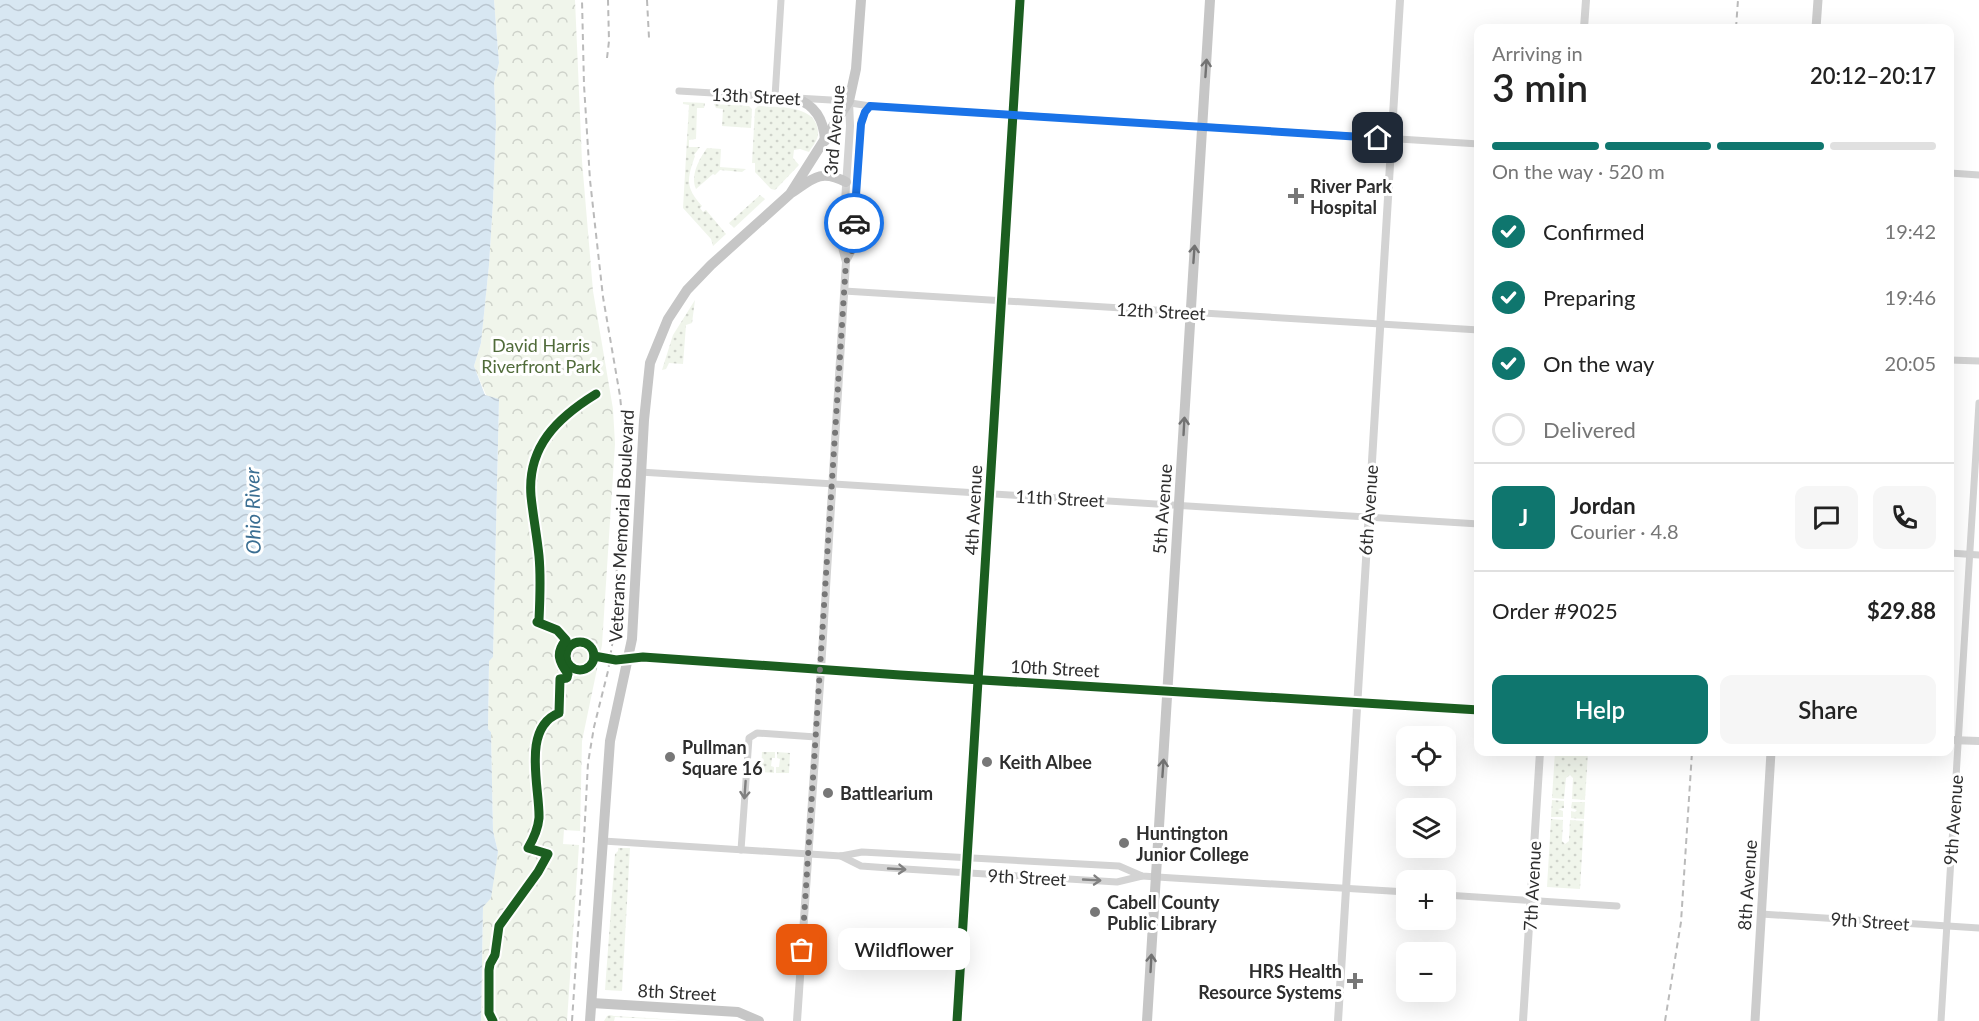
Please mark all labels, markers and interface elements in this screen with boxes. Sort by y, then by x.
text: Arriving in [1492,41,1583,65]
one-way arrow [1200,59,1211,79]
text: 20:12–20:17 [1810,62,1936,89]
text: 3 min [1492,64,1588,110]
street label: 13th Street [711,83,802,109]
street label: 3rd Avenue [819,84,849,176]
pin [1352,112,1403,163]
icon: home [1361,121,1394,154]
text: On the way · 520 m [1492,159,1665,183]
place label: River Park Hospital [1310,175,1392,218]
marker: River Park Hospital [1287,187,1305,205]
courier [824,193,884,253]
icon: car [838,207,871,240]
icon: check [1492,215,1525,248]
text: Confirmed [1543,218,1645,245]
text: 19:42 [1885,219,1936,243]
one-way arrow [1189,245,1200,265]
icon: check [1492,281,1525,314]
text: Preparing [1543,284,1635,311]
text: 19:46 [1885,285,1936,309]
street label: 12th Street [1116,298,1207,324]
park label: David Harris Riverfront Park [481,334,602,377]
icon: check [1492,347,1525,380]
text: On the way [1543,350,1654,377]
text: 20:05 [1885,351,1936,375]
street label: Veterans Memorial Boulevard [604,409,638,643]
text: Delivered [1543,416,1636,443]
one-way arrow [1179,417,1190,437]
street label: 5th Avenue [1148,463,1176,555]
street label: 4th Avenue [960,464,986,556]
street label: 6th Avenue [1354,464,1382,556]
water label: Ohio River [239,466,265,555]
street label: 11th Street [1015,485,1106,511]
button: chat [1795,486,1858,549]
button: phone [1873,486,1936,549]
text: Jordan [1570,492,1636,519]
text: J [1519,504,1528,531]
text: Courier · 4.8 [1570,519,1679,543]
text: Order #9025 [1492,597,1618,624]
text: $29.88 [1867,597,1936,624]
street label: 10th Street [1010,655,1101,681]
button: Help [1492,675,1708,744]
button: Share [1720,675,1936,744]
map controls [1396,726,1456,1002]
button: locate [1396,726,1456,786]
place label: Pullman Square 16 [682,736,763,779]
marker: Pullman Square 16 [663,750,677,764]
place label: Keith Albee [999,751,1092,773]
marker: Keith Albee [980,755,994,769]
one-way arrow [1158,759,1169,779]
street label: 9th Avenue [1939,774,1967,866]
one-way arrow [739,780,750,800]
place label: Battlearium [840,782,933,804]
marker: Battlearium [821,786,835,800]
button: layers [1396,798,1456,858]
place label: Huntington Junior College [1136,822,1249,865]
marker: Huntington Junior College [1117,836,1131,850]
street label: 8th Avenue [1733,839,1761,931]
street label: 7th Avenue [1519,840,1545,932]
one-way arrow [886,863,906,874]
street label: 9th Street [987,864,1068,890]
button: + [1396,870,1456,930]
one-way arrow [1081,875,1101,886]
place label: Cabell County Public Library [1107,891,1220,934]
marker: Cabell County Public Library [1088,905,1102,919]
street label: 9th Street [1830,907,1911,935]
pin [776,924,827,975]
callout: Wildflower [838,929,970,971]
icon: bag [785,933,818,966]
text: Wildflower [855,937,953,961]
button: − [1396,942,1456,1002]
one-way arrow [1145,953,1156,973]
place label: HRS Health Resource Systems [1198,960,1342,1003]
marker: HRS Health Resource Systems [1346,972,1364,990]
street label: 8th Street [637,979,718,1005]

